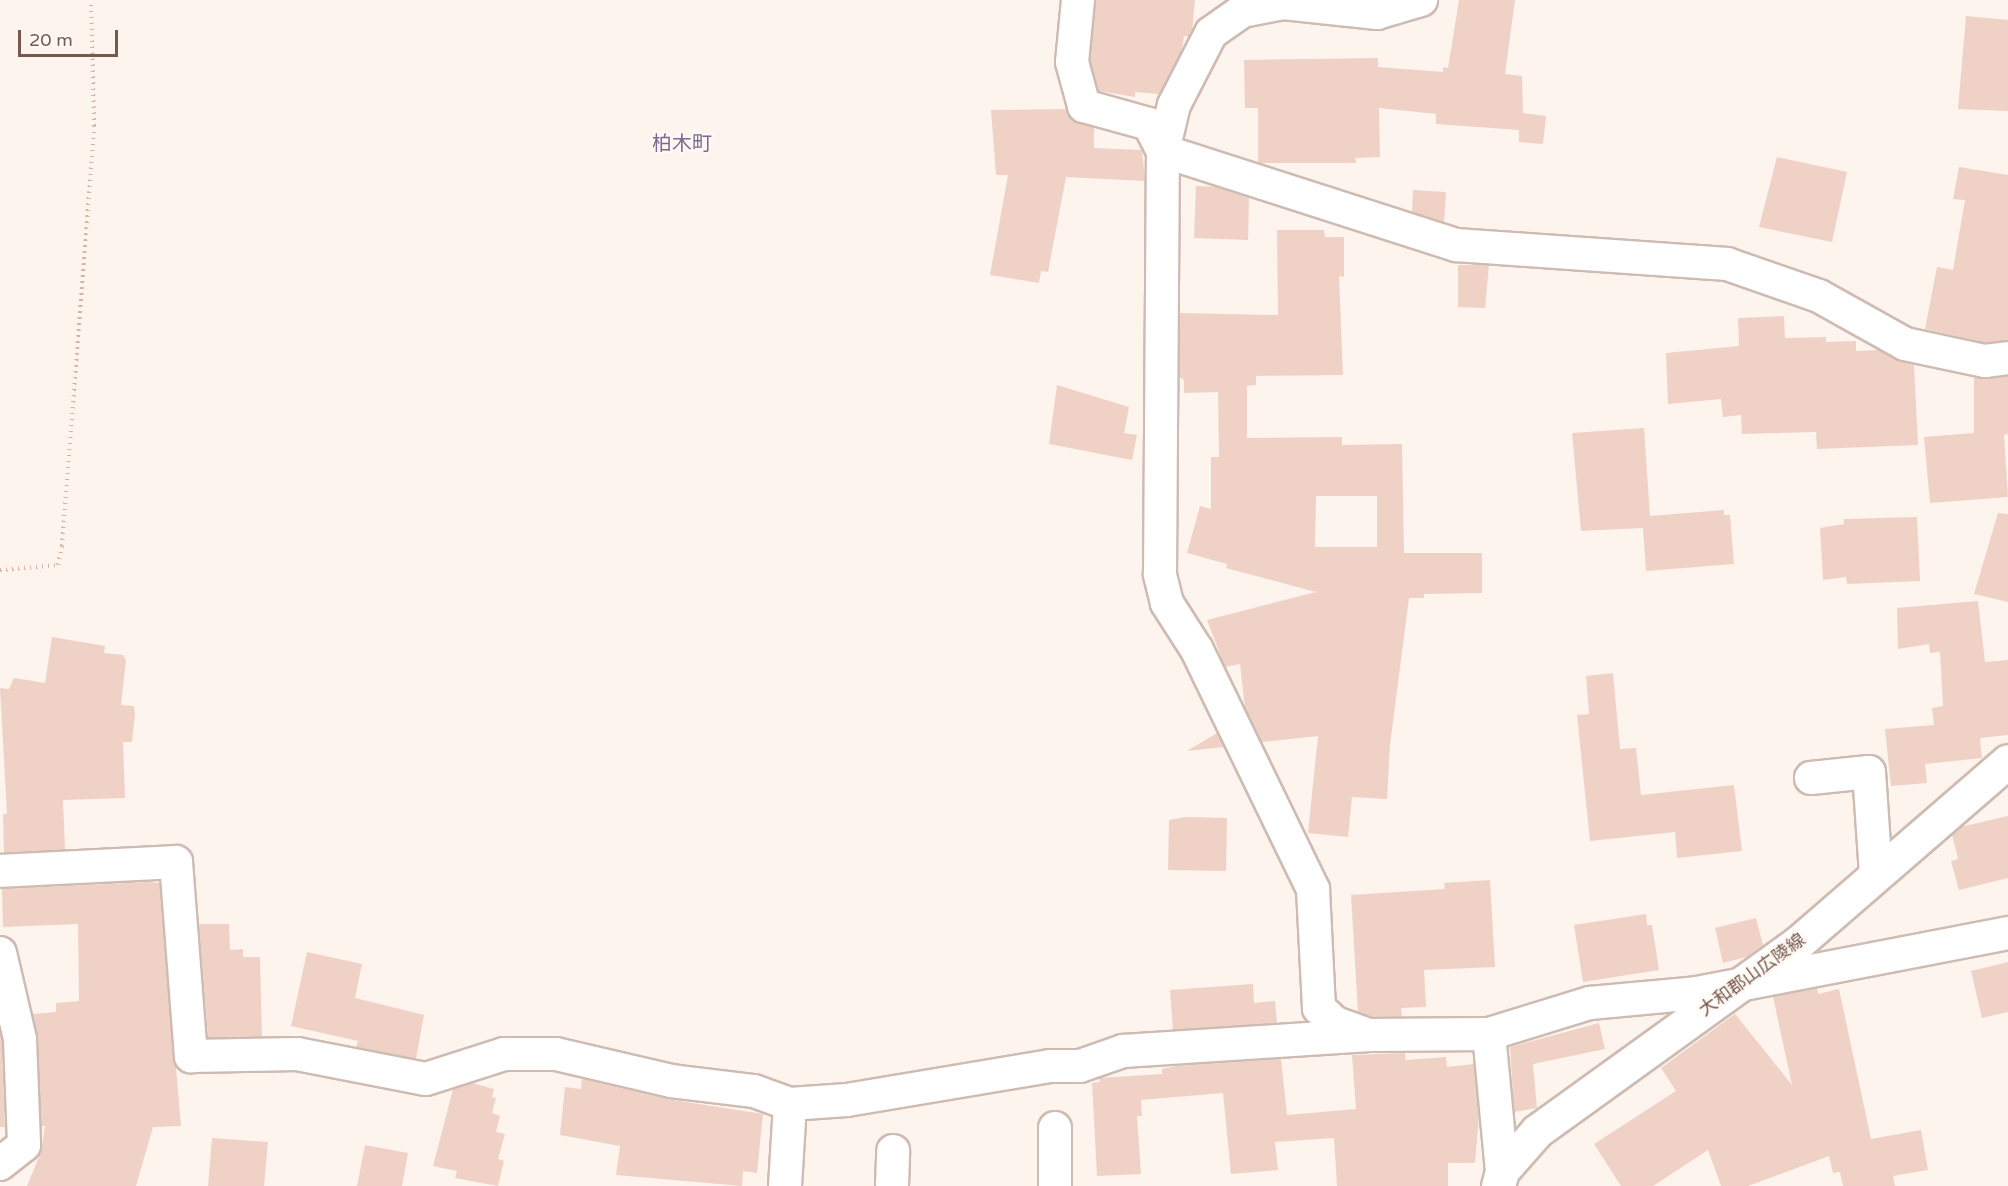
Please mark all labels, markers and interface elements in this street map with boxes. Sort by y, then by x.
scale bar [21,18,122,56]
text: 20 m [29,29,73,51]
district label: 柏木町 [652,132,712,156]
street label: 大和郡山広陵線 [1695,929,1809,1021]

